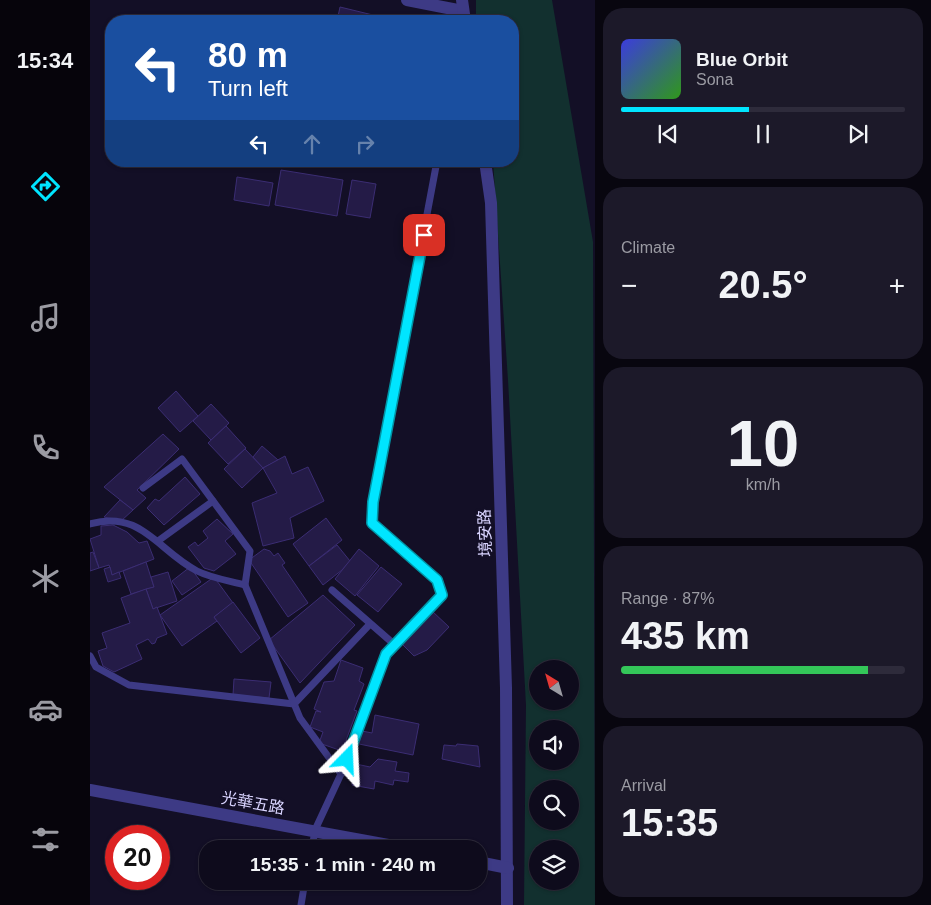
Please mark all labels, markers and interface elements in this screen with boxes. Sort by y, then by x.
icon: left [125,35,190,100]
text: 80 m [208,35,288,74]
text: 15:34 [17,48,73,73]
text: Blue Orbit [696,49,788,70]
text: Sona [696,71,733,88]
text: Turn left [208,76,288,101]
icon: previous [654,120,682,148]
icon: pause [749,120,777,148]
icon: next [844,120,872,148]
icon: left [245,130,273,158]
icon: ahead [298,130,326,158]
icon: right [351,130,379,158]
icon: directions [28,169,63,204]
pin [403,214,445,256]
icon: arrive [410,221,438,249]
text: Climate [621,239,675,256]
text: 20.5° [718,264,808,306]
text: − [621,270,637,301]
text: + [889,270,905,301]
icon: music [28,300,63,335]
text: 10 [727,407,799,480]
icon: phone [28,430,63,465]
text: km/h [746,476,780,493]
street label: 境安路 [476,509,494,557]
icon: climate [28,561,63,596]
text: Range · 87% [621,590,714,607]
text: 435 km [621,615,750,657]
north arrow [529,660,579,710]
map controls [529,660,579,890]
icon: car [28,692,63,727]
button: sound [529,720,579,770]
position arrow [320,732,372,784]
text: Arrival [621,777,666,794]
button: search [529,780,579,830]
street label: 光華五路 [220,789,286,817]
text: 15:35 [621,802,718,844]
icon: filters [28,822,63,857]
speed limit sign: 20 [105,825,170,890]
button: layers [529,840,579,890]
text: 15:35 · 1 min · 240 m [250,854,436,875]

